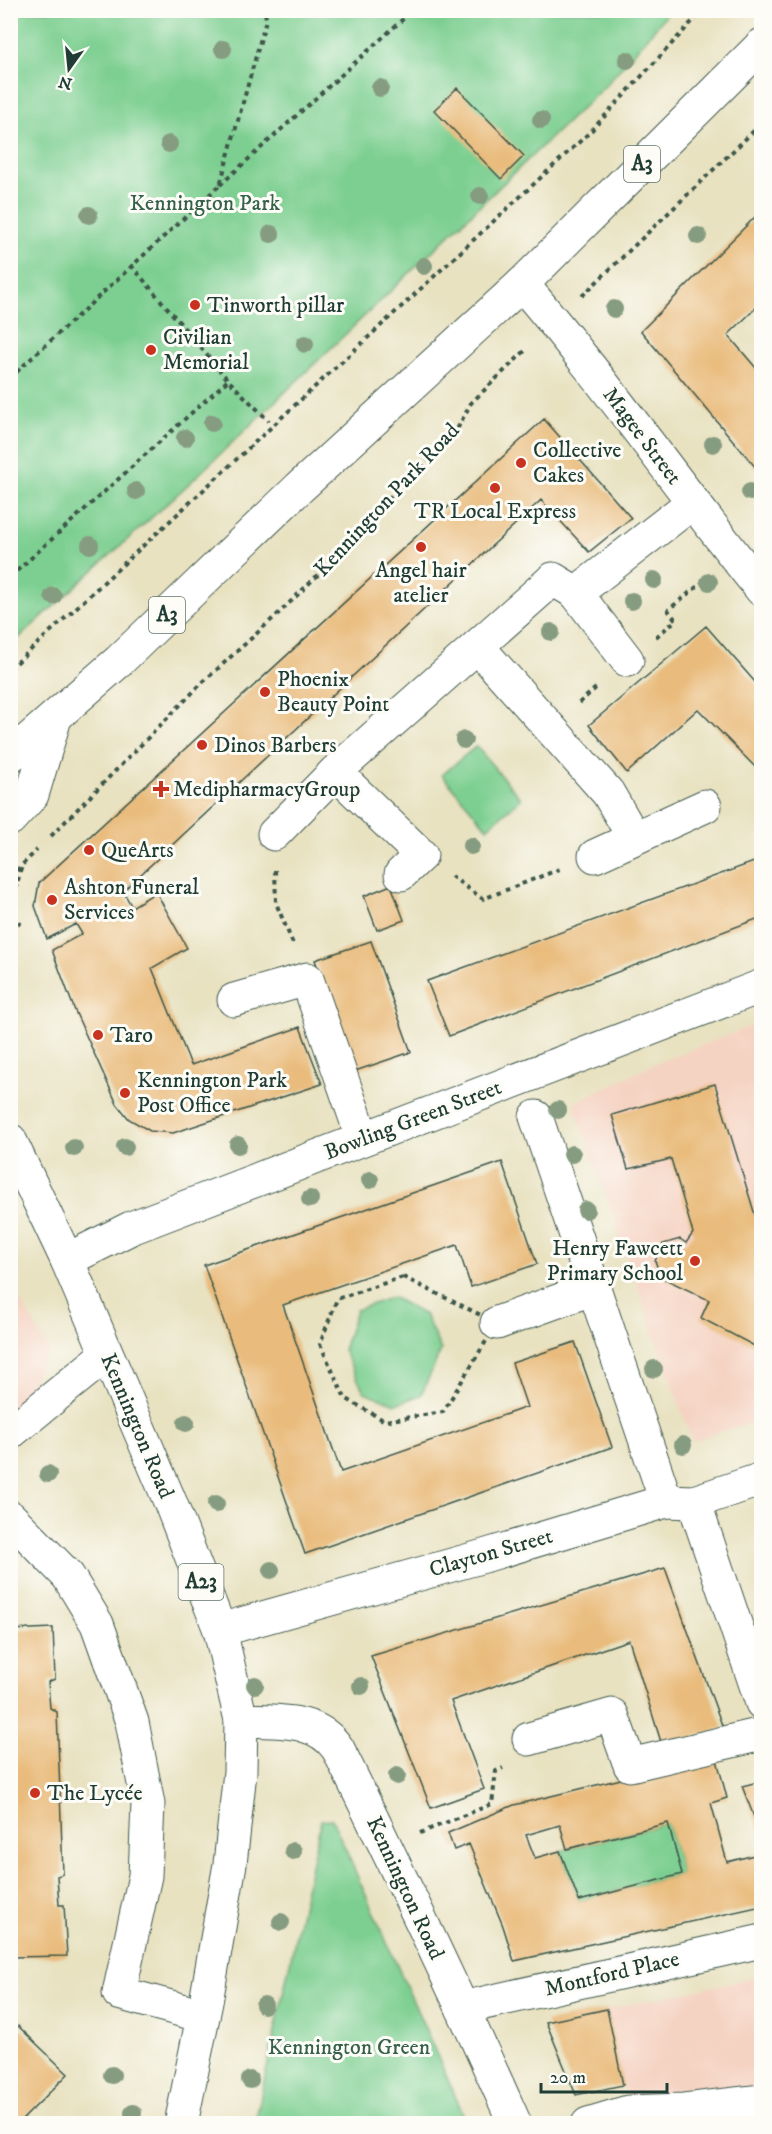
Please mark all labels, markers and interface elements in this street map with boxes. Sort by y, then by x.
north arrow [39,39,99,99]
text: N [56,71,74,94]
road number: A3 [624,146,660,182]
park label: Kennington Park [130,190,280,217]
place label: Tinworth pillar [207,292,345,319]
marker: Tinworth pillar [188,298,202,312]
place label: Civilian Memorial [163,324,249,376]
marker: Civilian Memorial [144,343,158,357]
street label: Magee Street [597,382,687,490]
street label: Kennington Park Road [309,417,465,583]
place label: Collective Cakes [533,437,621,489]
marker: Collective Cakes [514,456,528,470]
marker: TR Local Express [488,481,502,495]
place label: TR Local Express [414,498,576,525]
marker: Angel hair atelier [414,540,428,554]
place label: Angel hair atelier [375,557,468,609]
road number: A3 [149,597,185,633]
place label: Phoenix Beauty Point [277,666,389,718]
marker: Phoenix Beauty Point [258,685,272,699]
place label: Dinos Barbers [214,732,337,759]
marker: Dinos Barbers [195,738,209,752]
place label: MedipharmacyGroup [173,776,360,803]
marker: MedipharmacyGroup [154,782,168,796]
place label: QueArts [101,837,174,864]
marker: QueArts [82,843,96,857]
place label: Ashton Funeral Services [64,874,199,926]
marker: Ashton Funeral Services [45,893,59,907]
place label: Taro [110,1022,153,1049]
marker: Taro [91,1028,105,1042]
place label: Kennington Park Post Office [137,1067,287,1119]
street label: Bowling Green Street [321,1074,505,1166]
marker: Kennington Park Post Office [118,1086,132,1100]
place label: Henry Fawcett Primary School [547,1235,683,1287]
marker: Henry Fawcett Primary School [688,1254,702,1268]
street label: Kennington Road [94,1350,180,1502]
street label: Clayton Street [426,1523,556,1583]
road number: A23 [178,1564,224,1600]
place label: The Lycée [47,1780,143,1807]
marker: The Lycée [28,1786,42,1800]
street label: Kennington Road [360,1812,450,1964]
street label: Montford Place [542,1945,682,2003]
park label: Kennington Green [268,2034,431,2061]
scale bar [541,2056,667,2094]
text: 20 m [550,2067,586,2089]

